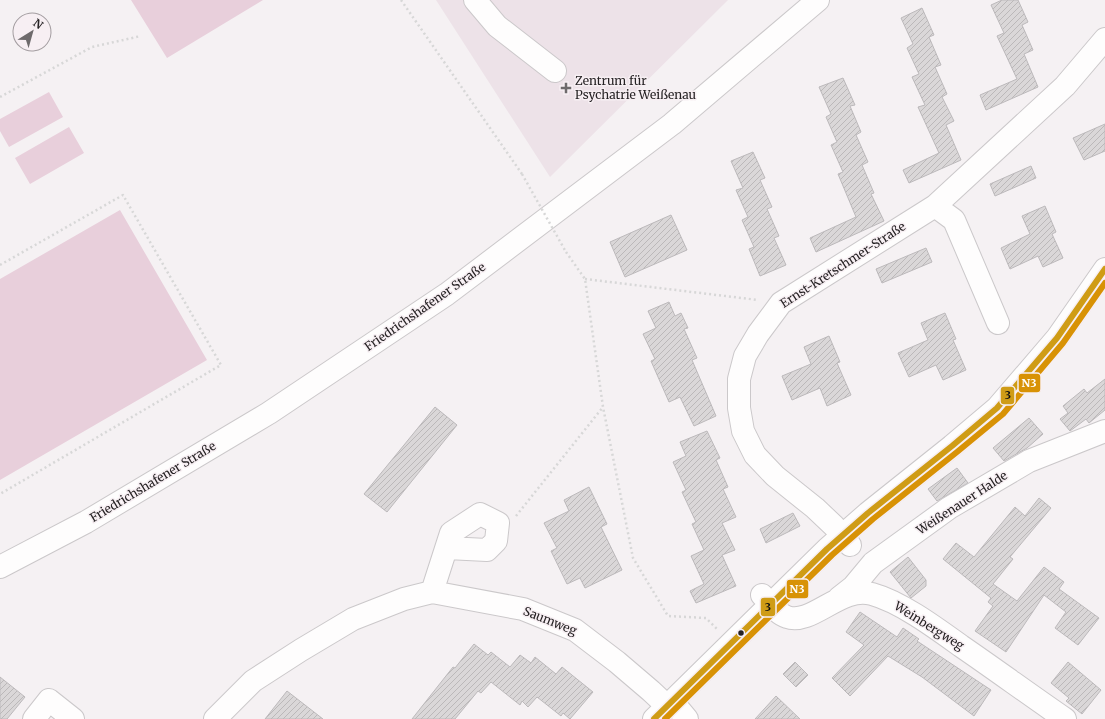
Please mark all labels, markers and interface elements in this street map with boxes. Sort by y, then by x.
north arrow [12,12,52,52]
text: N [30,16,46,32]
place label: Zentrum für Psychatrie Weißenau [575,73,697,102]
marker: Zentrum für Psychatrie Weißenau [560,82,572,94]
street label: Ernst-Kretschmer-Straße [777,218,908,311]
street label: Friedrichshafener Straße [361,259,488,354]
line badge: N3 [1018,373,1041,393]
text: N3 [1022,376,1037,390]
line badge: 3 [1000,386,1015,405]
text: 3 [1005,388,1011,402]
street label: Friedrichshafener Straße [87,438,218,525]
street label: Weißenauer Halde [913,468,1010,538]
line badge: N3 [786,579,809,599]
text: N3 [790,582,805,596]
line badge: 3 [760,597,776,617]
street label: Weinbergweg [891,598,968,653]
text: 3 [765,600,771,614]
street label: Saumweg [521,603,580,638]
unlabelled marker [736,628,746,638]

